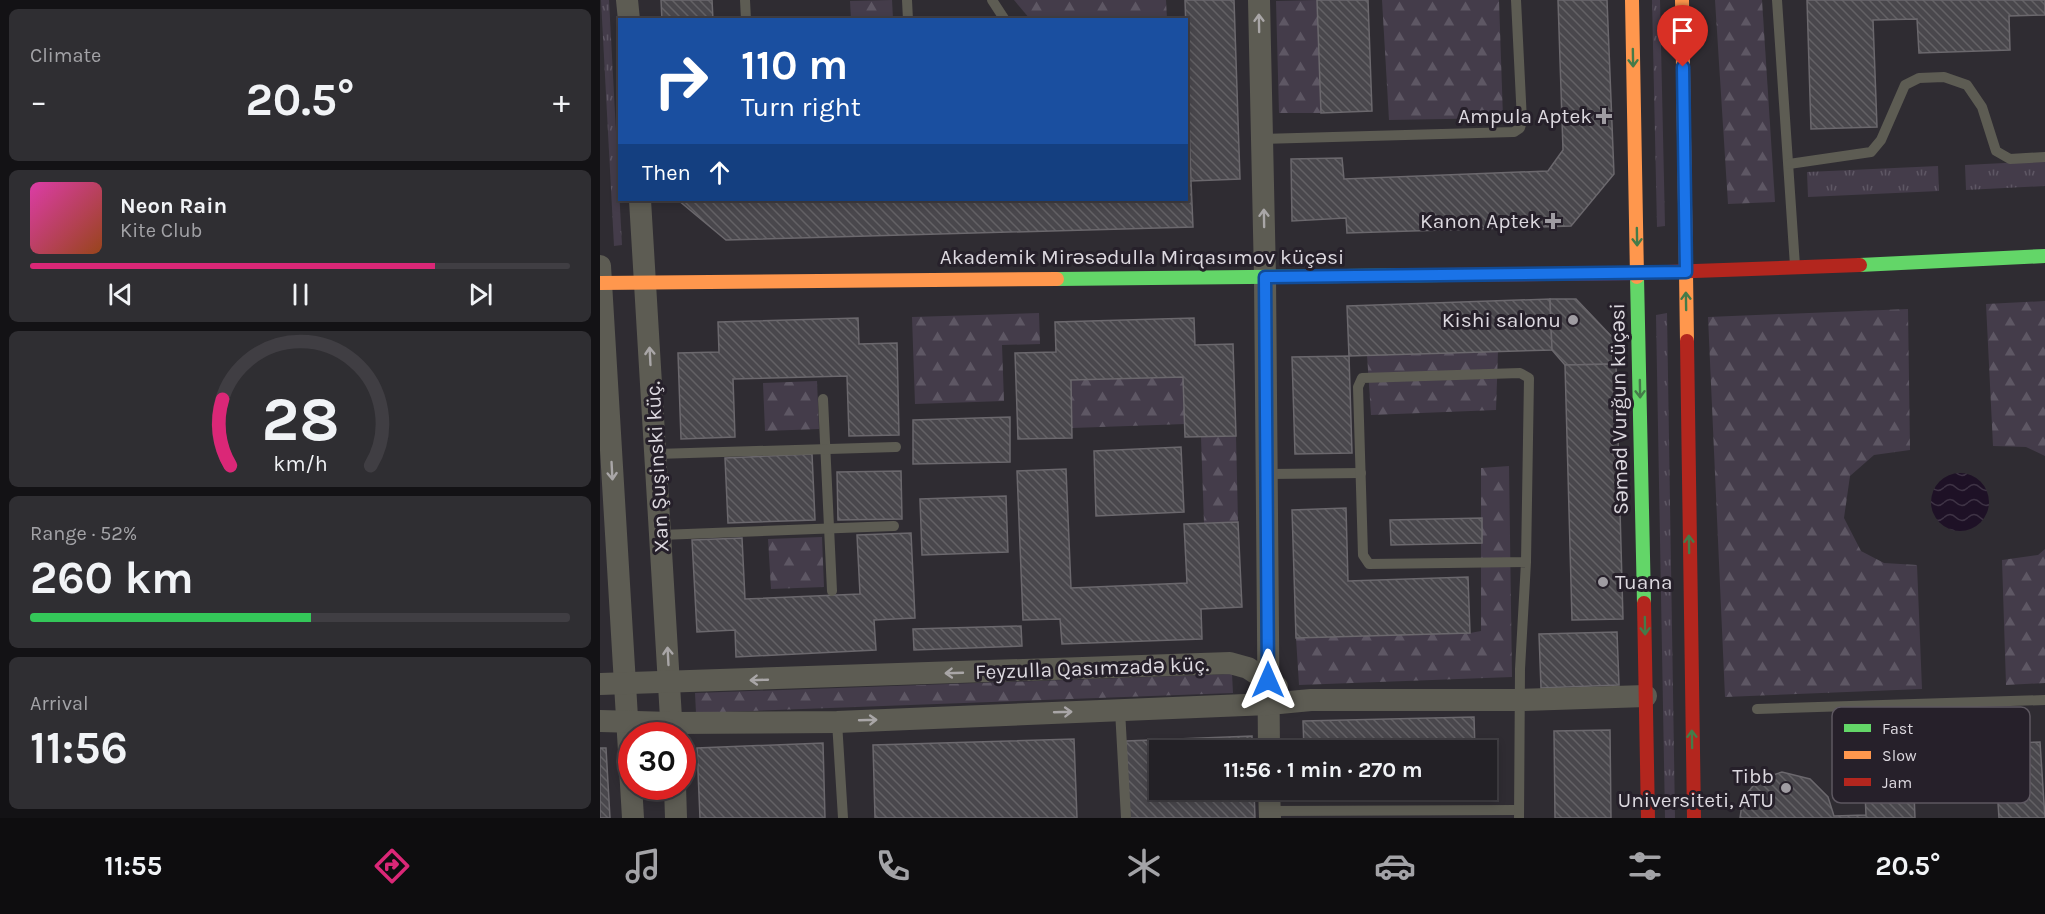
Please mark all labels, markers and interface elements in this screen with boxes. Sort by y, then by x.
pin [1657,5,1708,67]
one-way arrow [1253,14,1265,34]
icon: arrive [1666,14,1699,47]
text: 110 m [741,40,848,90]
icon: right [642,42,720,120]
text: Climate [30,44,101,67]
one-way arrow [1628,48,1639,68]
text: 20.5° [245,74,355,126]
text: − [30,82,47,120]
text: + [553,82,570,120]
text: Turn right [741,91,861,123]
place label: Ampula Aptek [1458,104,1592,128]
marker: Ampula Aptek [1597,109,1611,123]
icon: ahead [703,156,736,189]
text: Then [642,160,691,186]
text: Neon Rain [120,193,227,219]
one-way arrow [1258,209,1270,229]
place label: Kanon Aptek [1420,209,1541,233]
marker: Kanon Aptek [1546,214,1560,228]
text: Kite Club [120,219,202,242]
one-way arrow [1631,226,1643,246]
street label: Akademik Mirəsədulla Mirqasımov küçəsi [940,245,1344,269]
icon: previous [104,278,137,311]
icon: pause [284,278,317,311]
icon: next [464,278,497,311]
one-way arrow [1680,292,1692,312]
street label: Səməd Vurğun küçəsi [1605,303,1633,515]
place label: Kishi salonu [1442,308,1561,332]
marker: Kishi salonu [1566,313,1580,327]
one-way arrow [645,347,656,367]
one-way arrow [1634,379,1646,399]
street label: Xan Şuşinski küç. [641,381,673,553]
text: 28 [261,383,339,456]
text: km/h [273,451,327,476]
one-way arrow [607,461,618,481]
text: Range · 52% [30,522,137,545]
one-way arrow [1684,534,1695,554]
text: 260 km [30,552,194,604]
place label: Tuana [1615,570,1673,594]
marker: Tuana [1596,575,1610,589]
one-way arrow [1639,616,1650,636]
one-way arrow [663,646,674,666]
position arrow [1236,648,1300,712]
street label: Feyzulla Qasımzadə küç. [975,652,1210,684]
one-way arrow [944,667,964,678]
one-way arrow [749,674,769,686]
text: Arrival [30,692,89,715]
one-way arrow [1053,706,1073,718]
legend [1832,707,2030,803]
one-way arrow [858,715,878,726]
text: Fast [1882,719,1913,738]
text: 11:56 [30,722,128,774]
speed limit sign: 30 [618,722,696,800]
one-way arrow [1687,729,1698,749]
text: Slow [1882,746,1917,765]
text: 11:56 · 1 min · 270 m [1223,757,1423,783]
place label: Tibb Universiteti, ATU [1617,764,1774,812]
text: Jam [1882,773,1912,792]
marker: Tibb Universiteti, ATU [1779,781,1793,795]
icon: directions [371,845,413,887]
icon: music [622,845,664,887]
icon: phone [872,845,914,887]
icon: climate [1123,845,1165,887]
icon: car [1374,845,1416,887]
icon: filters [1624,845,1666,887]
text: 11:55 [104,850,162,882]
text: 20.5° [1875,850,1941,882]

